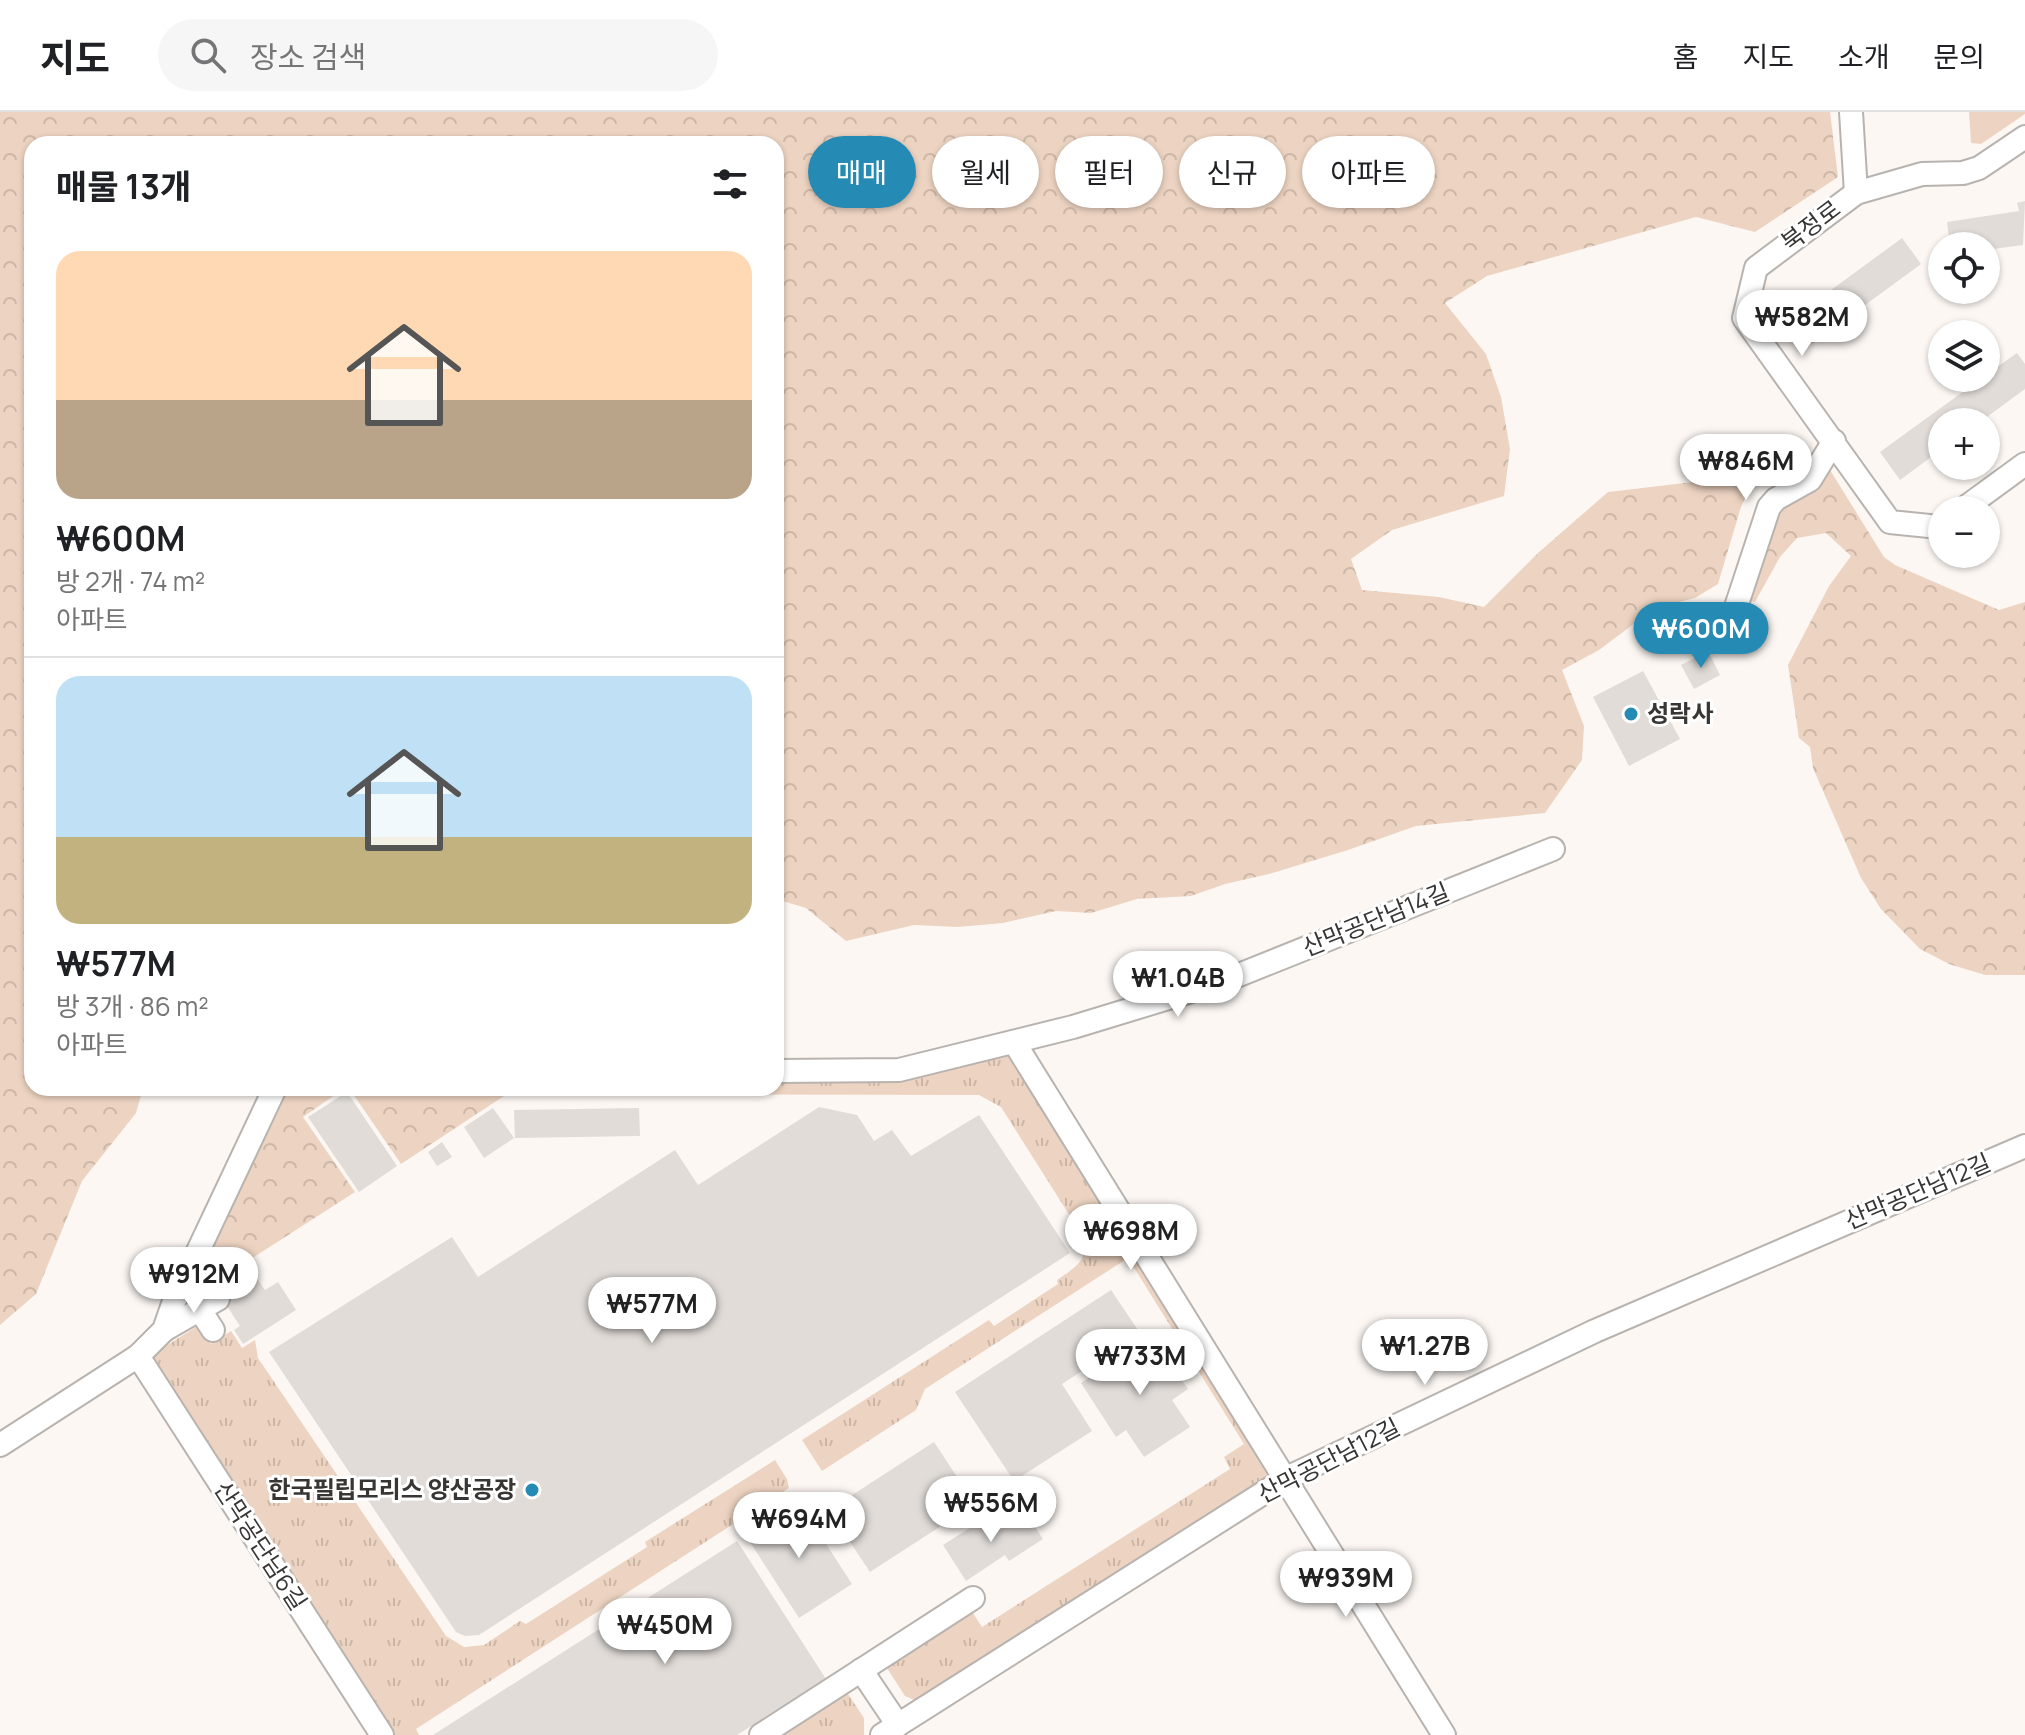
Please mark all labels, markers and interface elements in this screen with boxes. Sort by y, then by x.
search box [158,19,718,91]
text: 지도 [40,31,110,83]
icon: search [186,33,230,77]
text: 장소 검색 [250,36,366,77]
text: 홈 [1673,37,1698,75]
text: 지도 [1742,37,1794,75]
text: 소개 [1838,37,1889,75]
text: 문의 [1933,37,1985,75]
chip: 매매 [808,136,916,208]
chip: 월세 [932,136,1039,208]
chip: 필터 [1055,136,1163,208]
chip: 신규 [1179,136,1286,208]
chip: 아파트 [1302,136,1435,208]
icon: filters [708,162,752,206]
text: 매물 13개 [56,163,191,209]
street label: 북정로 [1774,192,1846,258]
map controls [1928,232,2000,568]
button: locate [1928,232,2000,304]
pin: ₩582M [1746,290,1858,358]
text: ₩582M [1754,298,1850,334]
icon: home [332,303,476,447]
button: layers [1928,320,2000,392]
button: + [1928,408,2000,480]
pin: ₩846M [1690,434,1802,502]
text: ₩846M [1698,442,1794,478]
button: − [1928,496,2000,568]
text: ₩600M [56,515,185,561]
text: 방 2개 · 74 m² [56,563,205,599]
text: 아파트 [56,601,128,637]
pin: ₩600M [1645,602,1757,670]
text: ₩600M [1652,610,1750,646]
place label: 성락사 [1647,696,1713,729]
marker: 성락사 [1622,705,1640,723]
icon: home [332,728,476,872]
street label: 산막공단남14길 [1297,874,1454,963]
text: ₩577M [56,940,176,986]
pin: ₩1.04B [1113,951,1243,1019]
text: ₩1.04B [1131,959,1225,995]
text: 방 3개 · 86 m² [56,988,209,1024]
text: 아파트 [56,1026,128,1062]
street label: 산막공단남12길 [1839,1145,1995,1236]
pin: ₩698M [1075,1204,1187,1272]
text: ₩698M [1083,1212,1179,1248]
pin: ₩912M [138,1247,250,1315]
text: ₩912M [148,1255,240,1291]
pin: ₩577M [596,1277,708,1345]
text: ₩577M [606,1285,698,1321]
pin: ₩1.27B [1360,1319,1490,1387]
text: ₩1.27B [1380,1327,1470,1363]
pin: ₩733M [1084,1329,1196,1397]
text: ₩733M [1094,1337,1186,1373]
street label: 산막공단남12길 [1252,1410,1405,1510]
place label: 한국필립모리스 양산공장 [268,1472,516,1505]
street label: 산막공단남6길 [207,1474,315,1616]
pin: ₩556M [935,1476,1047,1544]
marker: 한국필립모리스 양산공장 [523,1481,541,1499]
text: ₩556M [943,1484,1039,1520]
pin: ₩694M [743,1492,855,1560]
text: ₩694M [751,1500,847,1536]
pin: ₩939M [1290,1551,1402,1619]
text: ₩939M [1298,1559,1394,1595]
pin: ₩450M [609,1598,721,1666]
text: ₩450M [617,1606,713,1642]

